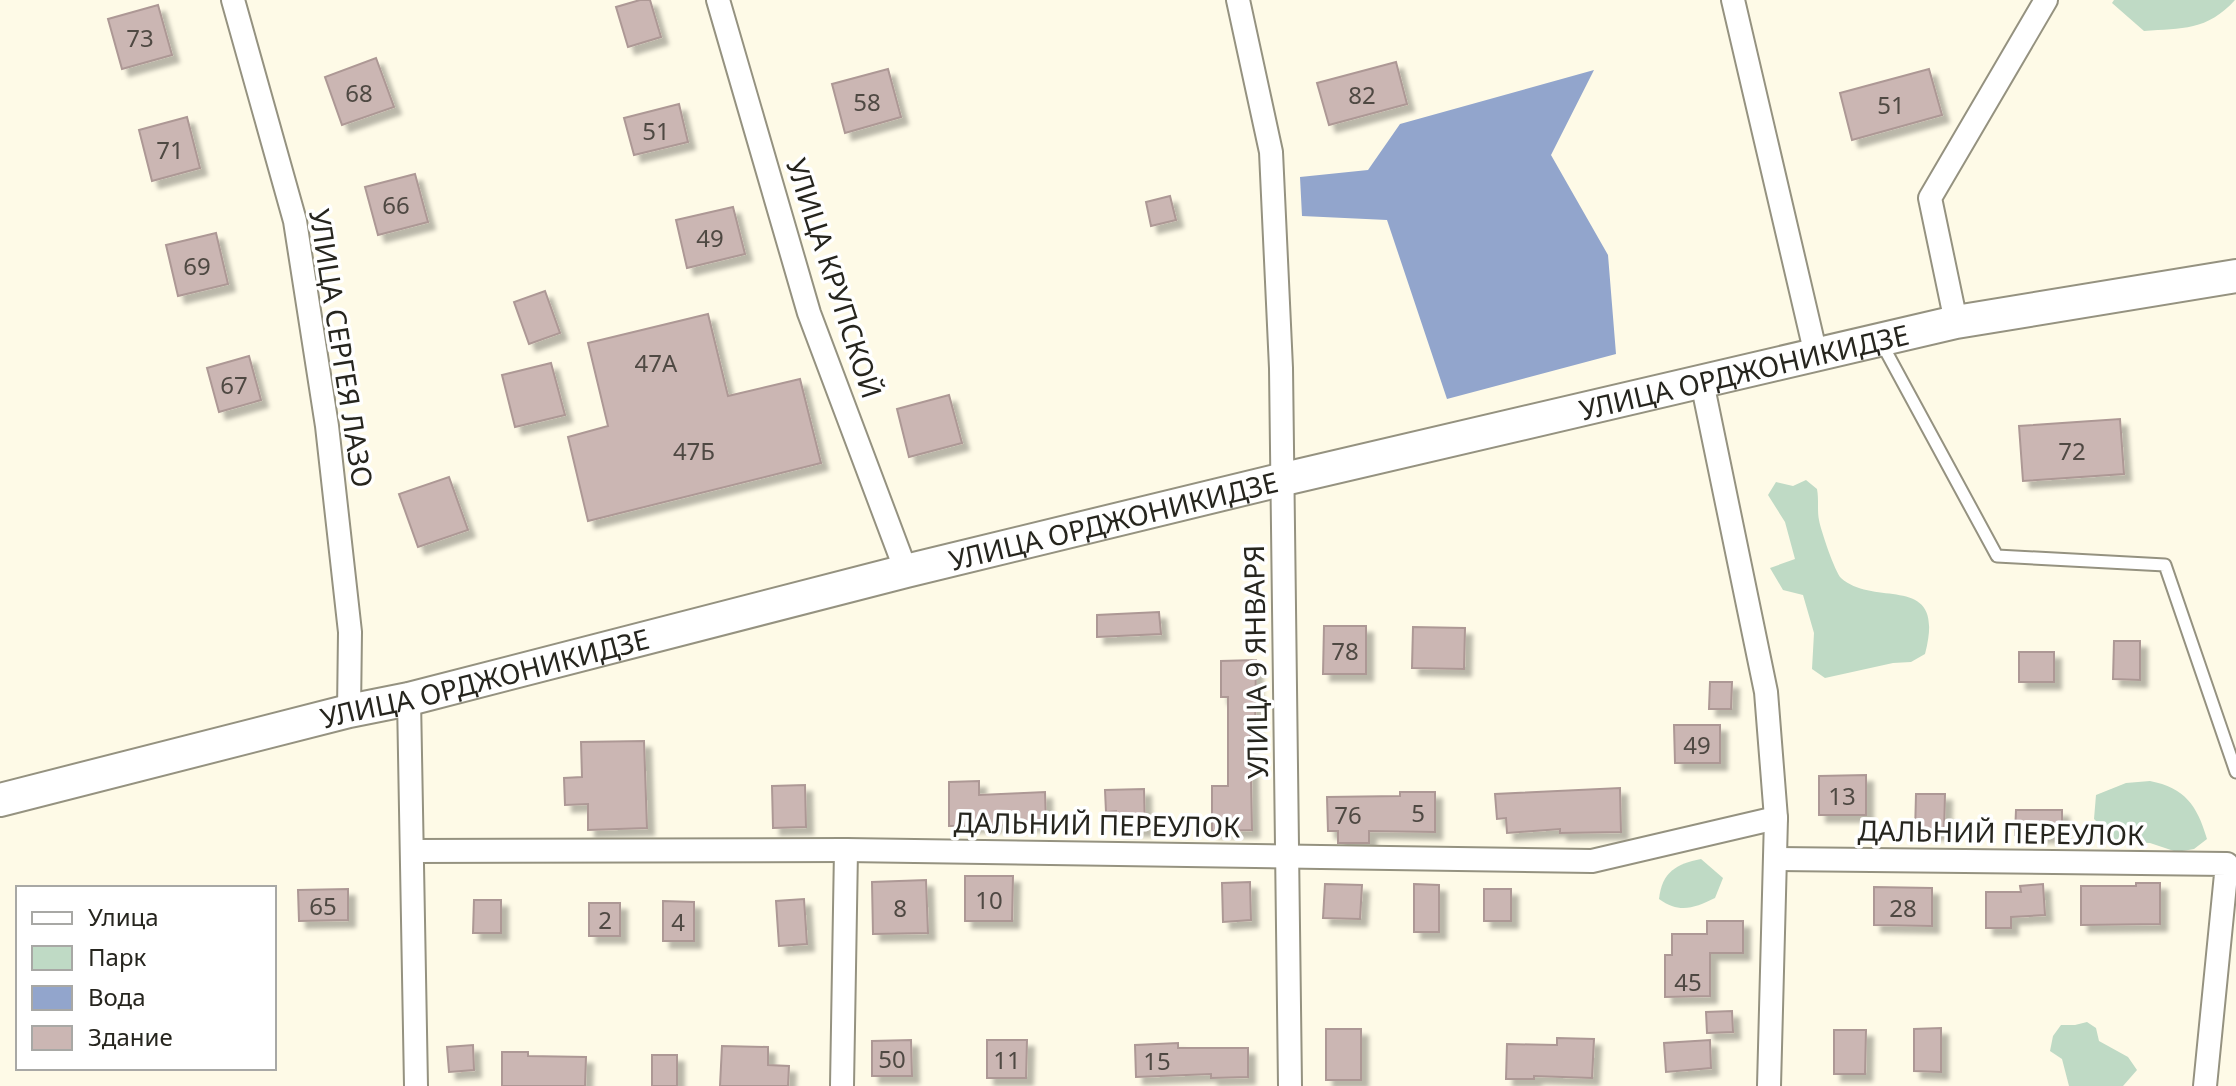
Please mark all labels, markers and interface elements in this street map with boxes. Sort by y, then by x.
house number: 73 [126,21,154,54]
house number: 68 [345,76,373,109]
house number: 82 [1348,78,1376,111]
house number: 58 [853,85,881,118]
house number: 51 [1877,88,1905,121]
house number: 51 [642,114,670,147]
house number: 71 [156,133,184,166]
street label: УЛИЦА КРУПСКОЙ [778,153,892,403]
house number: 66 [382,188,410,221]
street label: УЛИЦА СЕРГЕЯ ЛАЗО [301,206,383,490]
house number: 49 [696,221,724,254]
house number: 69 [183,249,211,282]
street label: УЛИЦА ОРДЖОНИКИДЗЕ [1575,315,1913,428]
house number: 47А [635,346,678,379]
house number: 67 [220,368,248,401]
house number: 47Б [673,434,715,467]
house number: 72 [2058,434,2086,467]
street label: УЛИЦА ОРДЖОНИКИДЗЕ [945,462,1282,579]
street label: УЛИЦА 9 ЯНВАРЯ [1234,545,1276,779]
street label: УЛИЦА ОРДЖОНИКИДЗЕ [316,619,653,737]
house number: 78 [1331,634,1359,667]
house number: 49 [1683,728,1711,761]
house number: 13 [1828,779,1856,812]
house number: 5 [1411,796,1425,829]
house number: 76 [1334,798,1362,831]
street label: ДАЛЬНИЙ ПЕРЕУЛОК [953,802,1241,846]
street label: ДАЛЬНИЙ ПЕРЕУЛОК [1857,810,2145,854]
house number: 10 [975,883,1003,916]
legend [16,886,276,1070]
house number: 65 [309,889,337,922]
house number: 8 [893,891,907,924]
house number: 28 [1889,891,1917,924]
text: Улица [88,900,159,933]
house number: 2 [598,903,612,936]
house number: 4 [671,905,685,938]
text: Парк [88,940,147,973]
house number: 45 [1674,965,1702,998]
text: Вода [88,980,146,1013]
text: Здание [88,1020,173,1053]
house number: 50 [878,1042,906,1075]
house number: 11 [993,1043,1021,1076]
house number: 15 [1143,1044,1171,1077]

